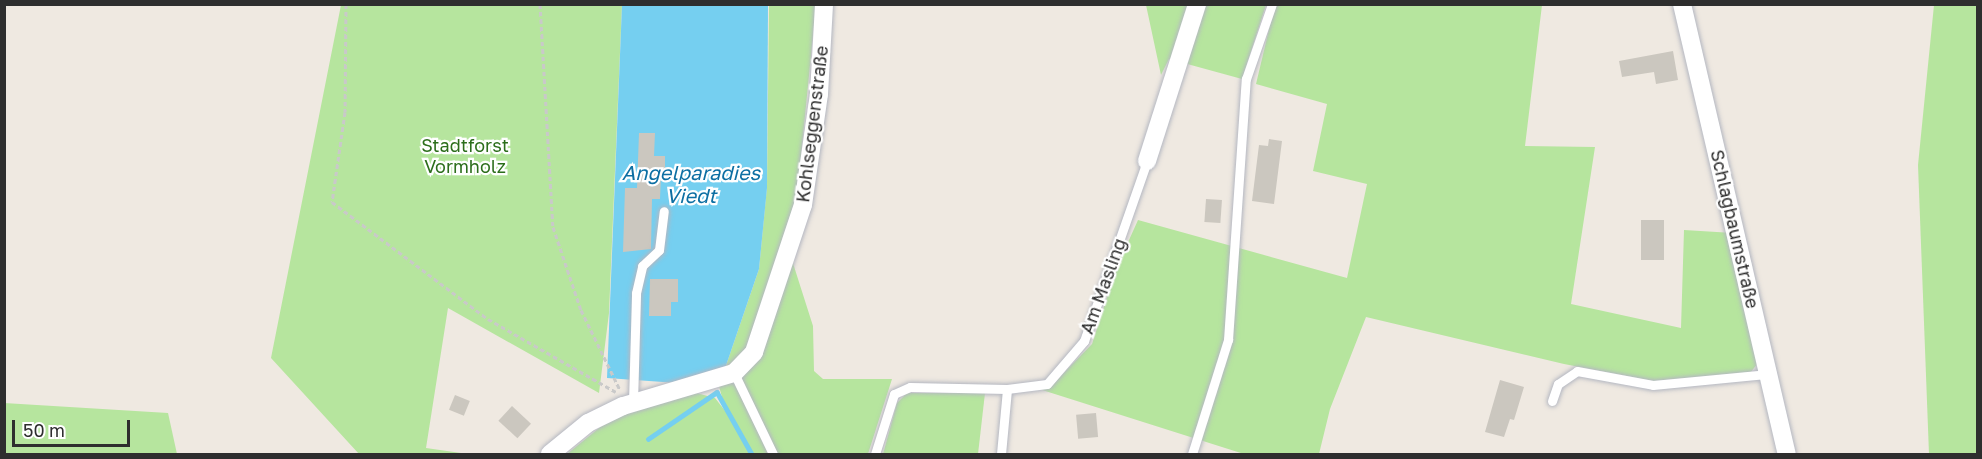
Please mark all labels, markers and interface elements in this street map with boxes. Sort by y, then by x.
street label: Kohlseggenstraße [792,44,832,204]
park label: Stadtforst Vormholz [421,135,509,178]
street label: Schlagbaumstraße [1706,148,1764,310]
water label: Angelparadies Viedt [622,161,760,208]
street label: Am Masling [1076,235,1130,337]
scale bar [15,408,134,446]
text: 50 m [23,419,65,441]

